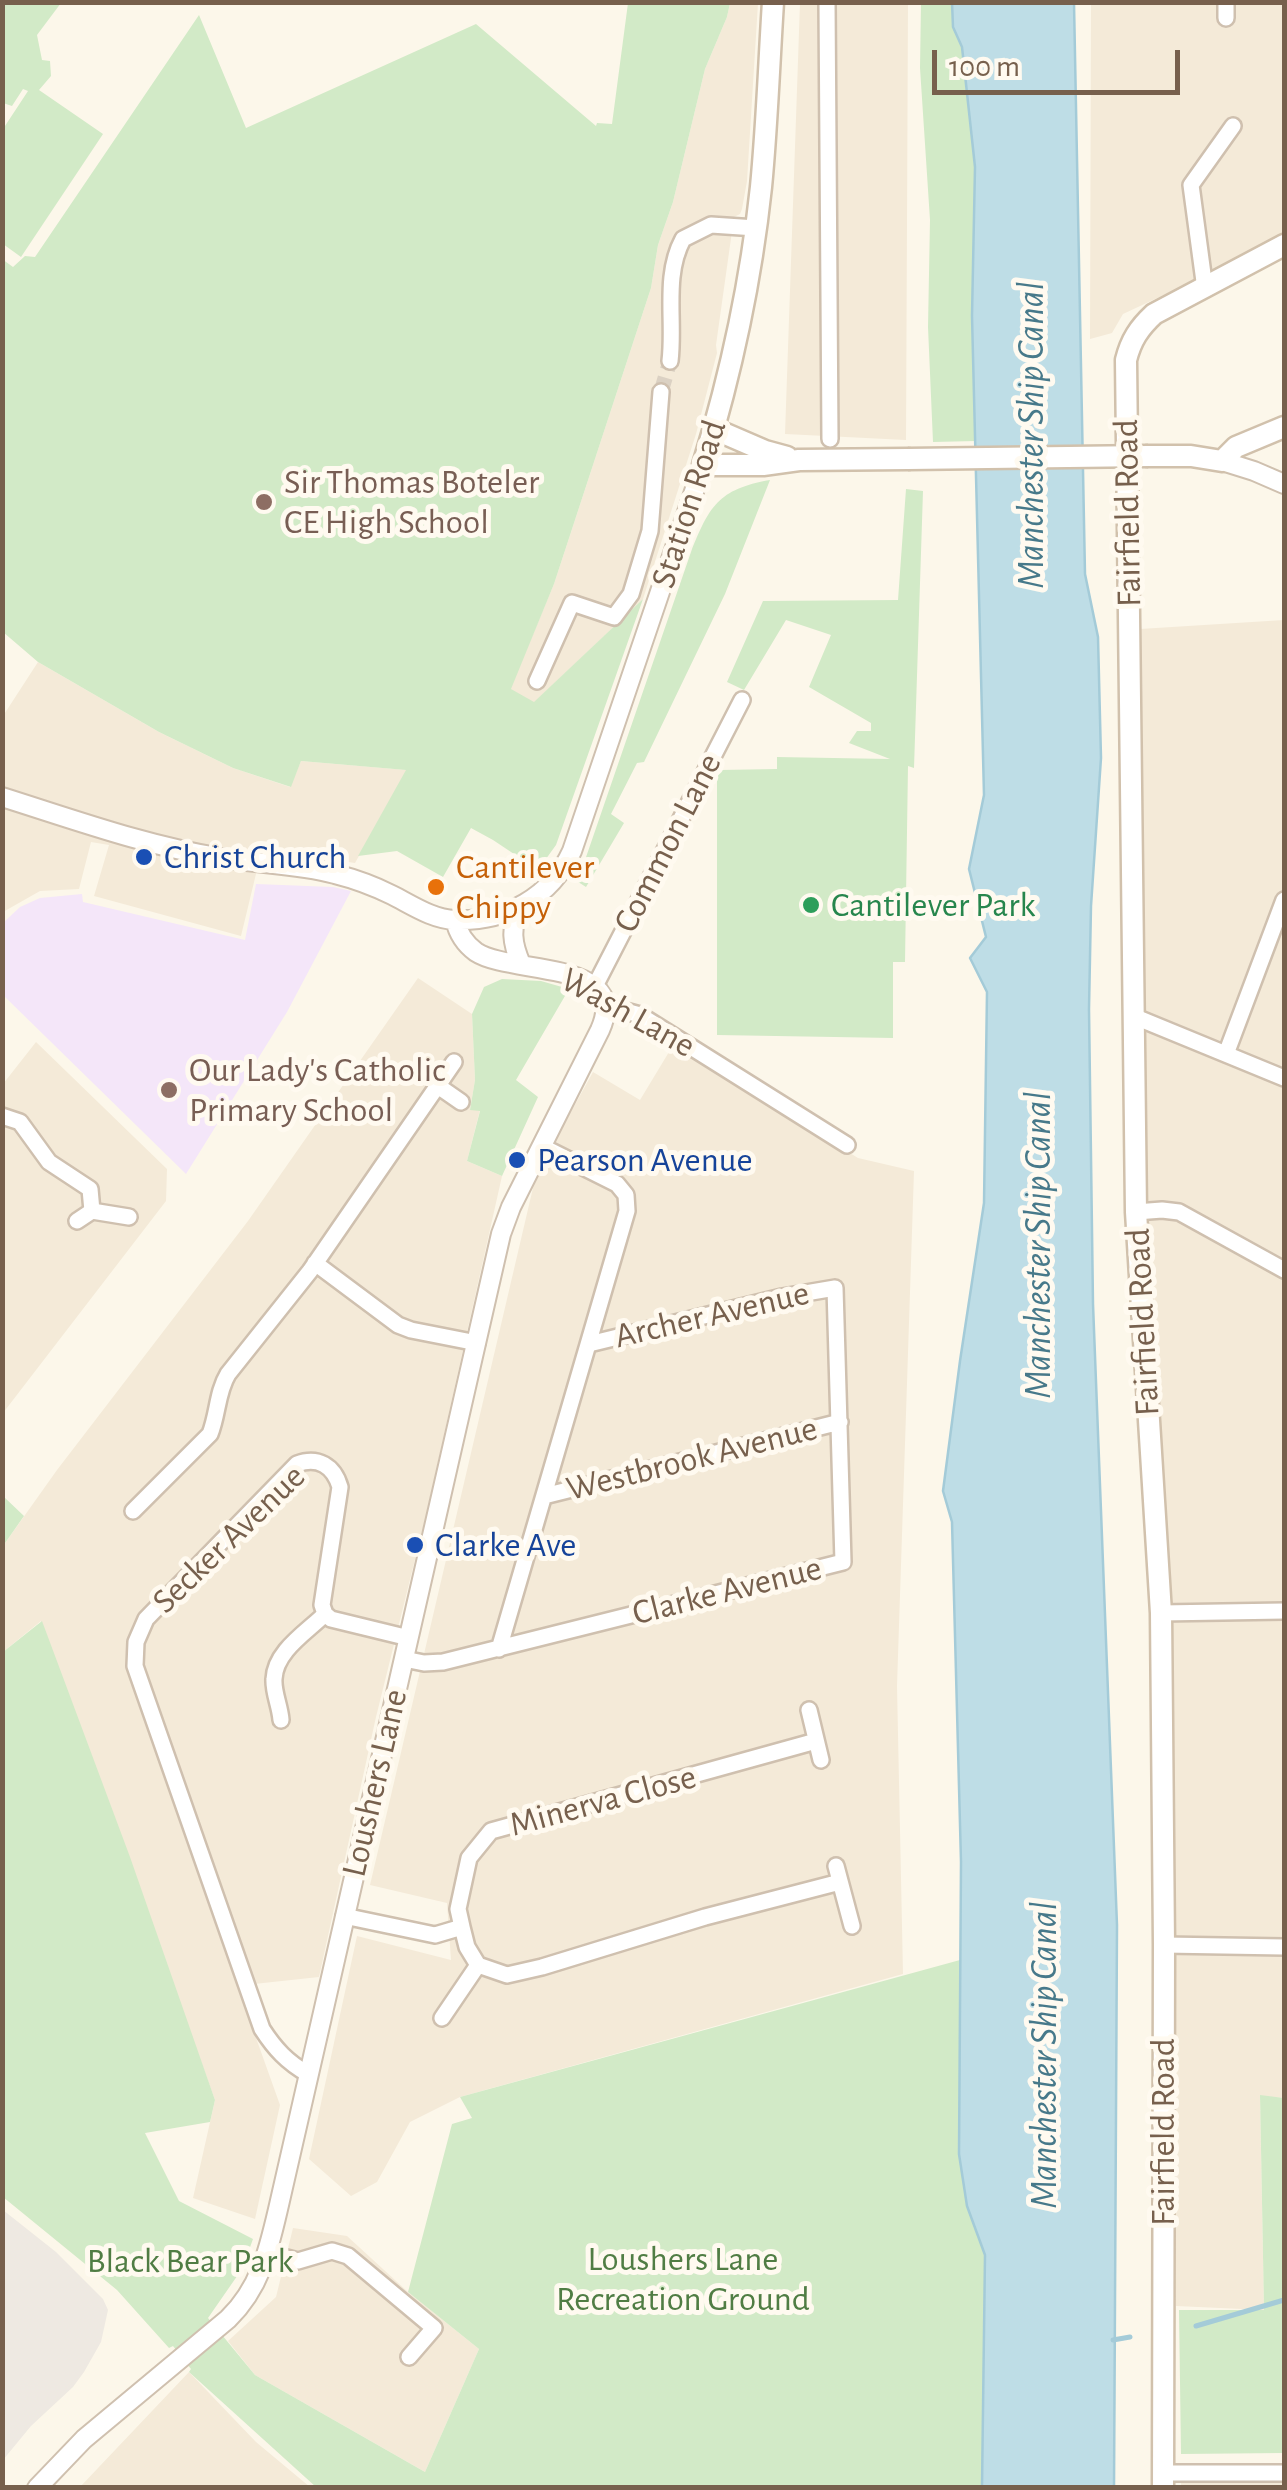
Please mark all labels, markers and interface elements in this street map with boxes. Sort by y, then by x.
scale bar [937,30,1184,92]
text: 100 m [949,52,1020,82]
water label: Manchester Ship Canal [1009,281,1055,589]
street label: Station Road [642,415,736,593]
street label: Fairfield Road [1105,419,1151,607]
place label: Sir Thomas Boteler CE High School [284,461,539,543]
marker: Sir Thomas Boteler CE High School [253,491,275,513]
street label: Common Lane [605,746,731,940]
place label: Christ Church [164,836,347,878]
marker: Christ Church [133,846,155,868]
place label: Cantilever Chippy [456,846,594,928]
marker: Cantilever Chippy [425,876,447,898]
place label: Cantilever Park [831,884,1035,926]
marker: Cantilever Park [800,894,822,916]
street label: Wash Lane [554,959,702,1067]
place label: Our Lady's Catholic Primary School [189,1049,446,1131]
marker: Our Lady's Catholic Primary School [158,1079,180,1101]
water label: Manchester Ship Canal [1016,1091,1062,1399]
place label: Pearson Avenue [537,1139,753,1181]
marker: Pearson Avenue [506,1149,528,1171]
street label: Fairfield Road [1117,1227,1169,1417]
street label: Archer Avenue [611,1272,813,1358]
street label: Westbrook Avenue [562,1408,822,1510]
street label: Secker Avenue [144,1456,314,1622]
place label: Clarke Ave [435,1524,576,1566]
marker: Clarke Ave [404,1534,426,1556]
street label: Clarke Avenue [628,1547,826,1635]
street label: Loushers Lane [333,1685,417,1881]
street label: Minerva Close [505,1756,701,1846]
water label: Manchester Ship Canal [1022,1901,1068,2209]
street label: Fairfield Road [1142,2038,1184,2226]
park label: Loushers Lane Recreation Ground [556,2238,810,2320]
park label: Black Bear Park [87,2240,293,2282]

